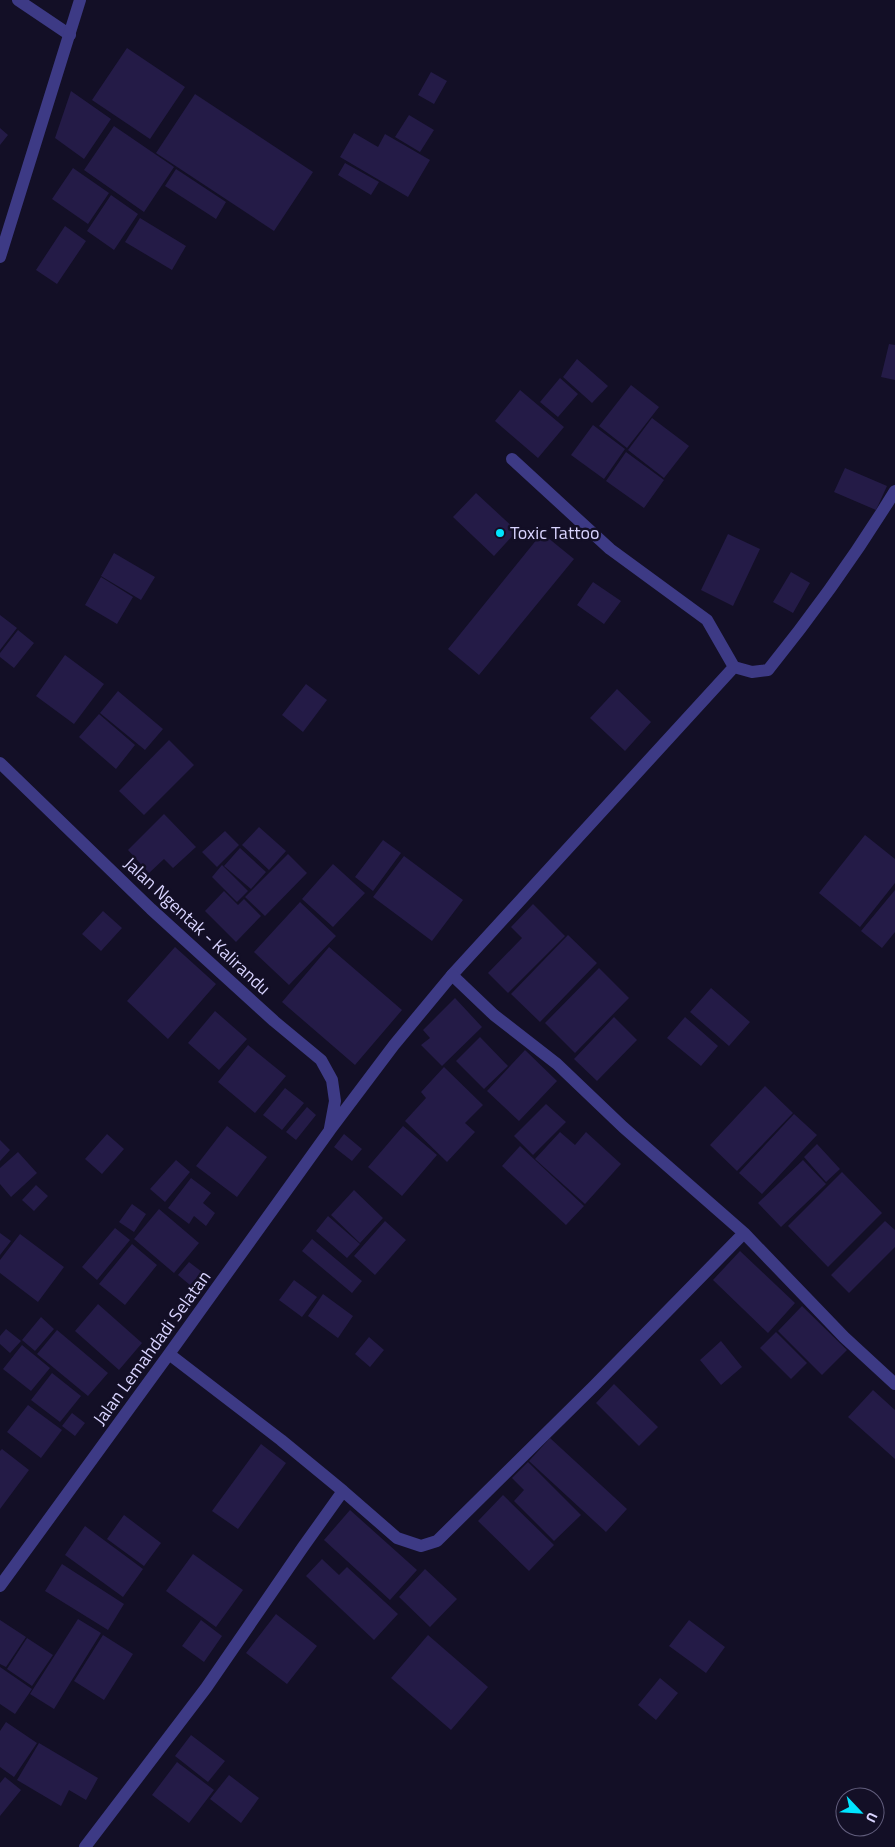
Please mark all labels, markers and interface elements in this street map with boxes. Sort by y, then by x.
place label: Toxic Tattoo [510,519,600,546]
marker: Toxic Tattoo [494,527,506,539]
street label: Jalan Ngentak - Kalirandu [118,850,277,1001]
street label: Jalan Lemahdadi Selatan [86,1265,217,1431]
north arrow [835,1787,885,1837]
text: U [861,1809,884,1826]

